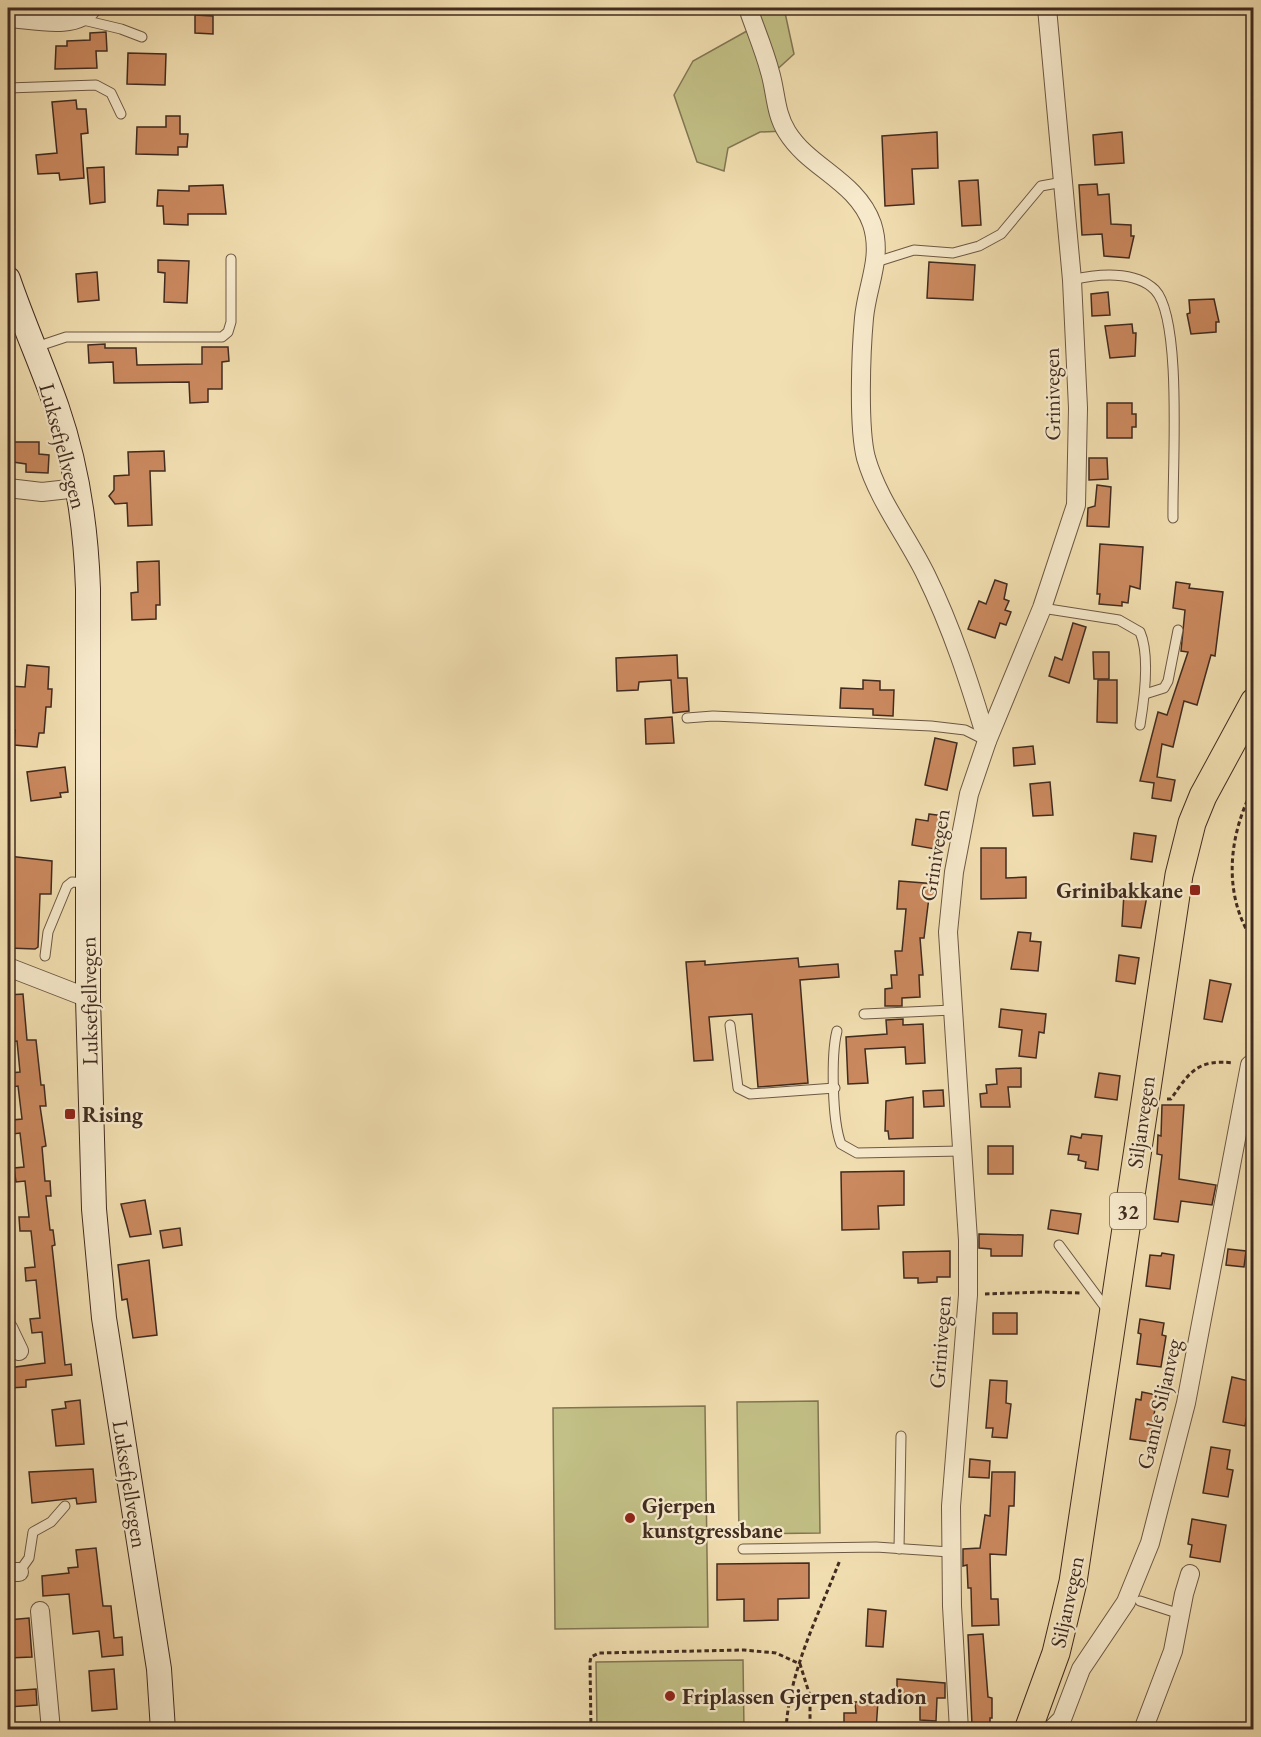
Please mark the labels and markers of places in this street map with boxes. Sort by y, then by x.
place label: Grinibakkane [1056,876,1183,905]
marker: Grinibakkane [1188,883,1202,897]
place label: Rising [82,1100,144,1129]
marker: Rising [63,1107,77,1121]
place label: Gjerpen kunstgressbane [642,1491,783,1545]
marker: Gjerpen kunstgressbane [623,1511,637,1525]
place label: Friplassen Gjerpen stadion [682,1682,927,1711]
marker: Friplassen Gjerpen stadion [663,1689,677,1703]

